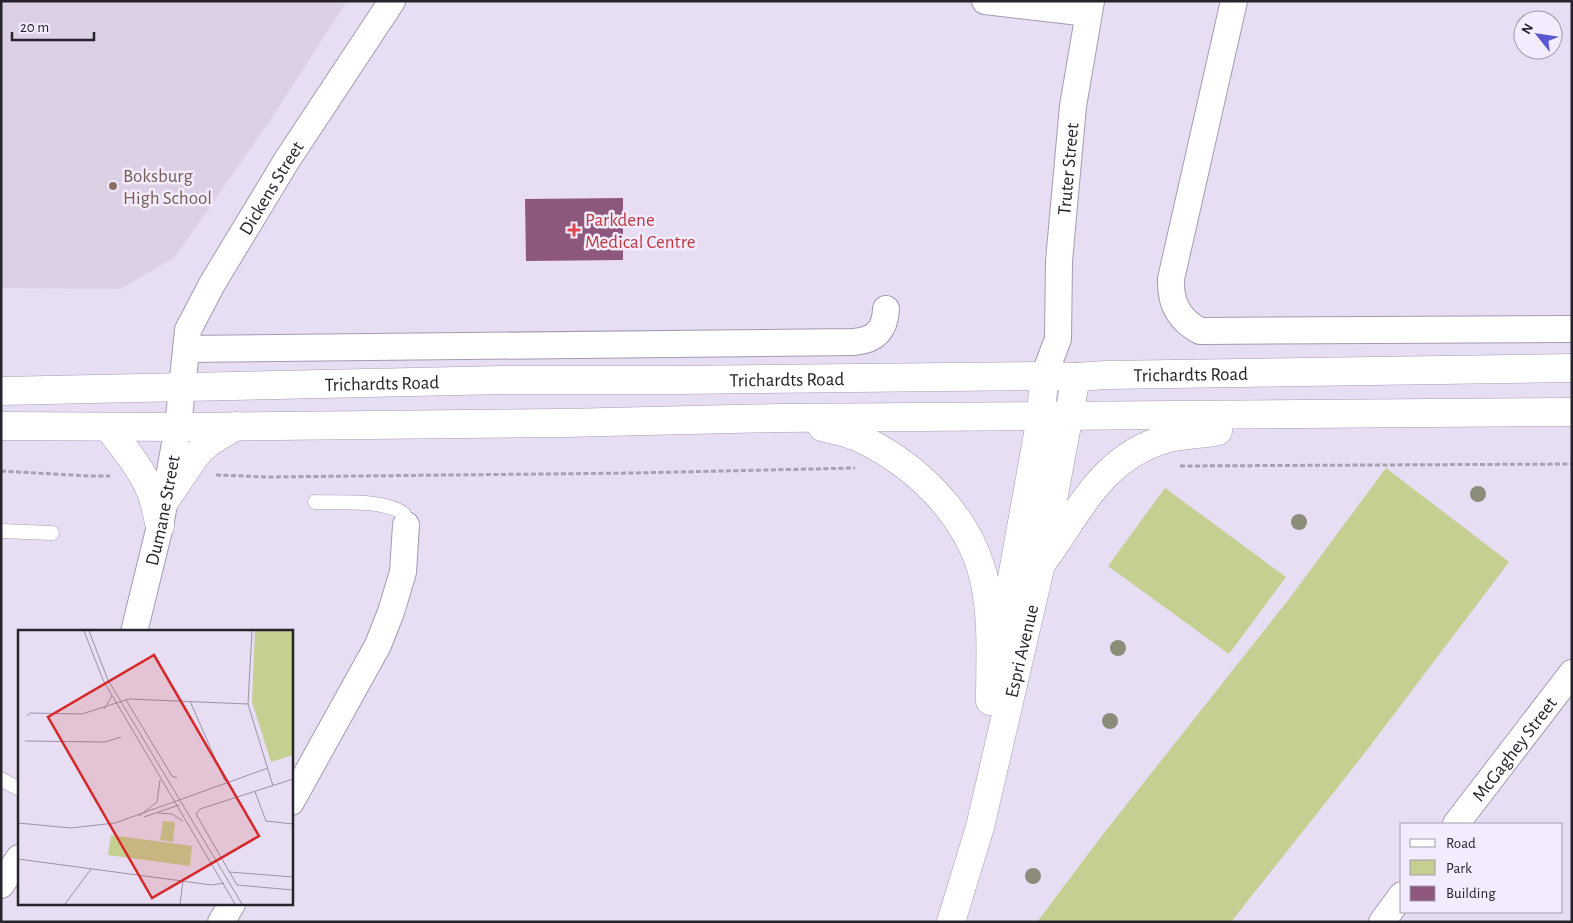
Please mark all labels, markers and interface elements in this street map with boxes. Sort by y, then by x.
scale bar [12,10,95,42]
north arrow [1513,10,1563,60]
text: 20 m [20,20,49,35]
text: N [1519,21,1536,37]
street label: Truter Street [1055,122,1082,216]
street label: Dickens Street [236,138,308,239]
place label: Boksburg High School [123,167,212,208]
marker: Boksburg High School [107,180,119,192]
place label: Parkdene Medical Centre [585,211,696,252]
marker: Parkdene Medical Centre [567,223,581,237]
street label: Trichardts Road [1133,365,1248,386]
street label: Trichardts Road [729,370,844,390]
street label: Trichardts Road [324,373,440,395]
street label: Dumane Street [143,454,184,568]
street label: Espri Avenue [1002,603,1042,700]
inset map [18,630,292,906]
street label: McGaghey Street [1469,694,1561,805]
legend [1400,823,1563,913]
text: Road [1446,836,1476,851]
text: Park [1446,861,1472,876]
text: Building [1446,886,1496,901]

